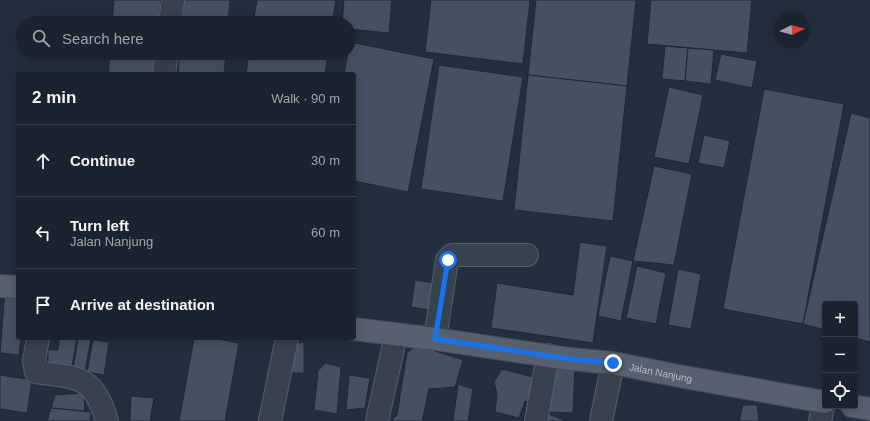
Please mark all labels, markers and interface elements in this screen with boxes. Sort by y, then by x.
north arrow [774,12,810,48]
search box [16,16,356,60]
icon: search [30,27,52,49]
text: Search here [62,30,144,47]
text: 2 min [32,88,76,107]
text: Walk · 90 m [271,91,340,106]
icon: ahead [32,150,54,172]
text: Continue [70,152,135,169]
text: 30 m [311,153,340,168]
text: Turn left [70,217,129,234]
icon: left [32,222,54,244]
text: 60 m [311,225,340,240]
text: Jalan Nanjung [70,234,153,249]
route start [439,251,457,269]
icon: arrive [32,294,54,316]
text: Arrive at destination [70,296,215,313]
map controls [822,301,858,409]
button: + [822,301,858,337]
button: − [822,337,858,373]
route end [604,354,622,372]
street label: Jalan Nanjung [628,361,693,384]
button: locate [822,373,858,409]

